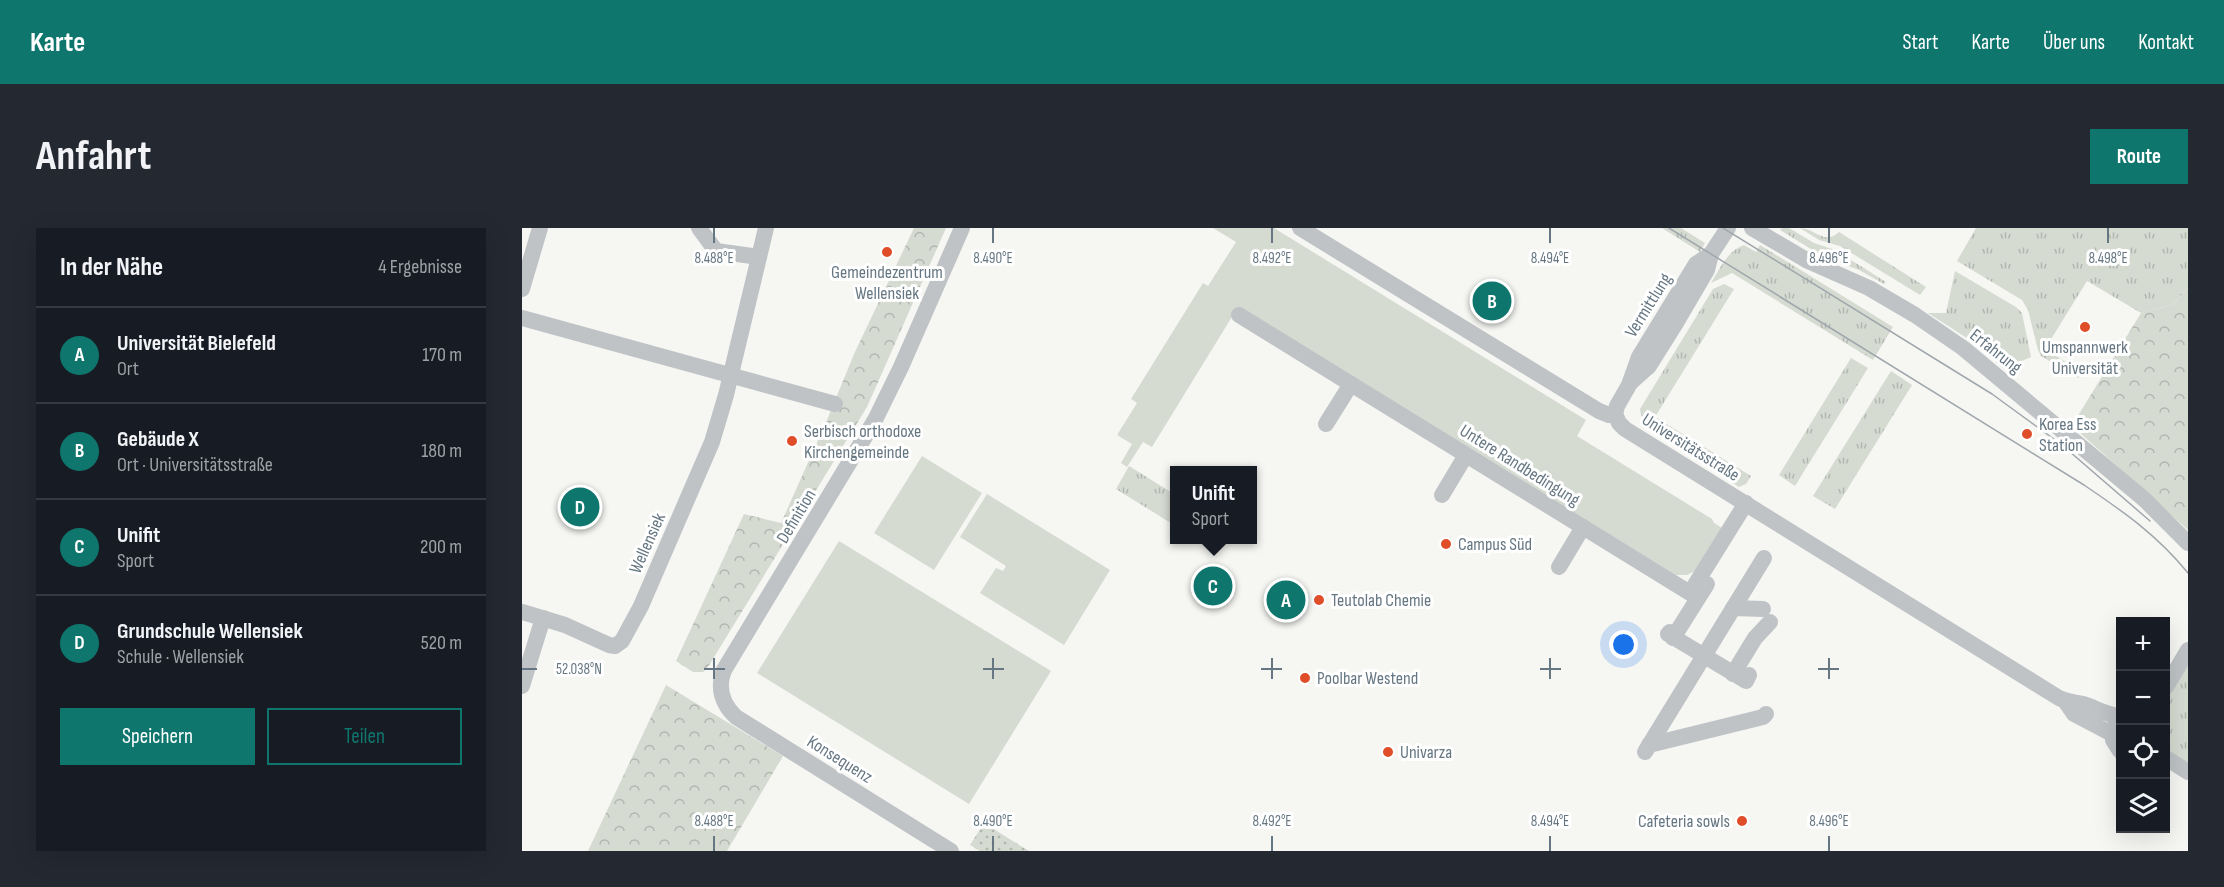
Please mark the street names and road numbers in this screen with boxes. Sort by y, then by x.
street label: Vermittlung [1621,269,1676,341]
street label: Erfahrung [1966,325,2026,378]
street label: Universitätsstraße [1638,409,1743,486]
street label: Untere Randbedingung [1456,420,1584,511]
street label: Definition [772,486,821,547]
street label: Wellensiek [625,509,670,577]
street label: Konsequenz [803,731,877,788]

